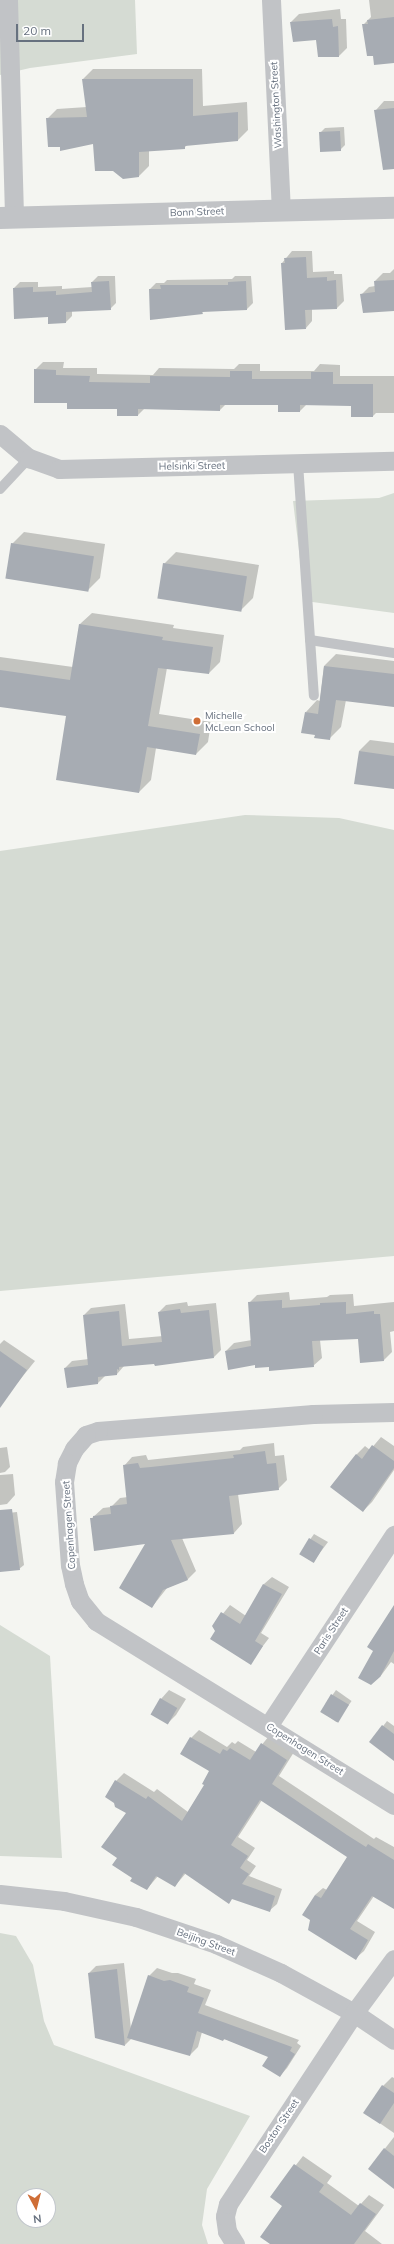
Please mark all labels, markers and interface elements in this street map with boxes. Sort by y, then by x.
scale bar [18,16,86,42]
text: 20 m [23,23,51,38]
street label: Washington Street [268,61,284,149]
street label: Bonn Street [170,205,224,219]
street label: Helsinki Street [159,459,225,473]
place label: Michelle McLean School [205,709,275,732]
marker: Michelle McLean School [192,716,202,726]
street label: Copenhagen Street [60,1480,78,1570]
street label: Paris Street [311,1605,351,1657]
street label: Copenhagen Street [264,1720,346,1778]
street label: Beijing Street [175,1926,237,1958]
street label: Boston Street [256,2097,302,2155]
north arrow [16,2188,56,2228]
text: N [32,2211,42,2226]

